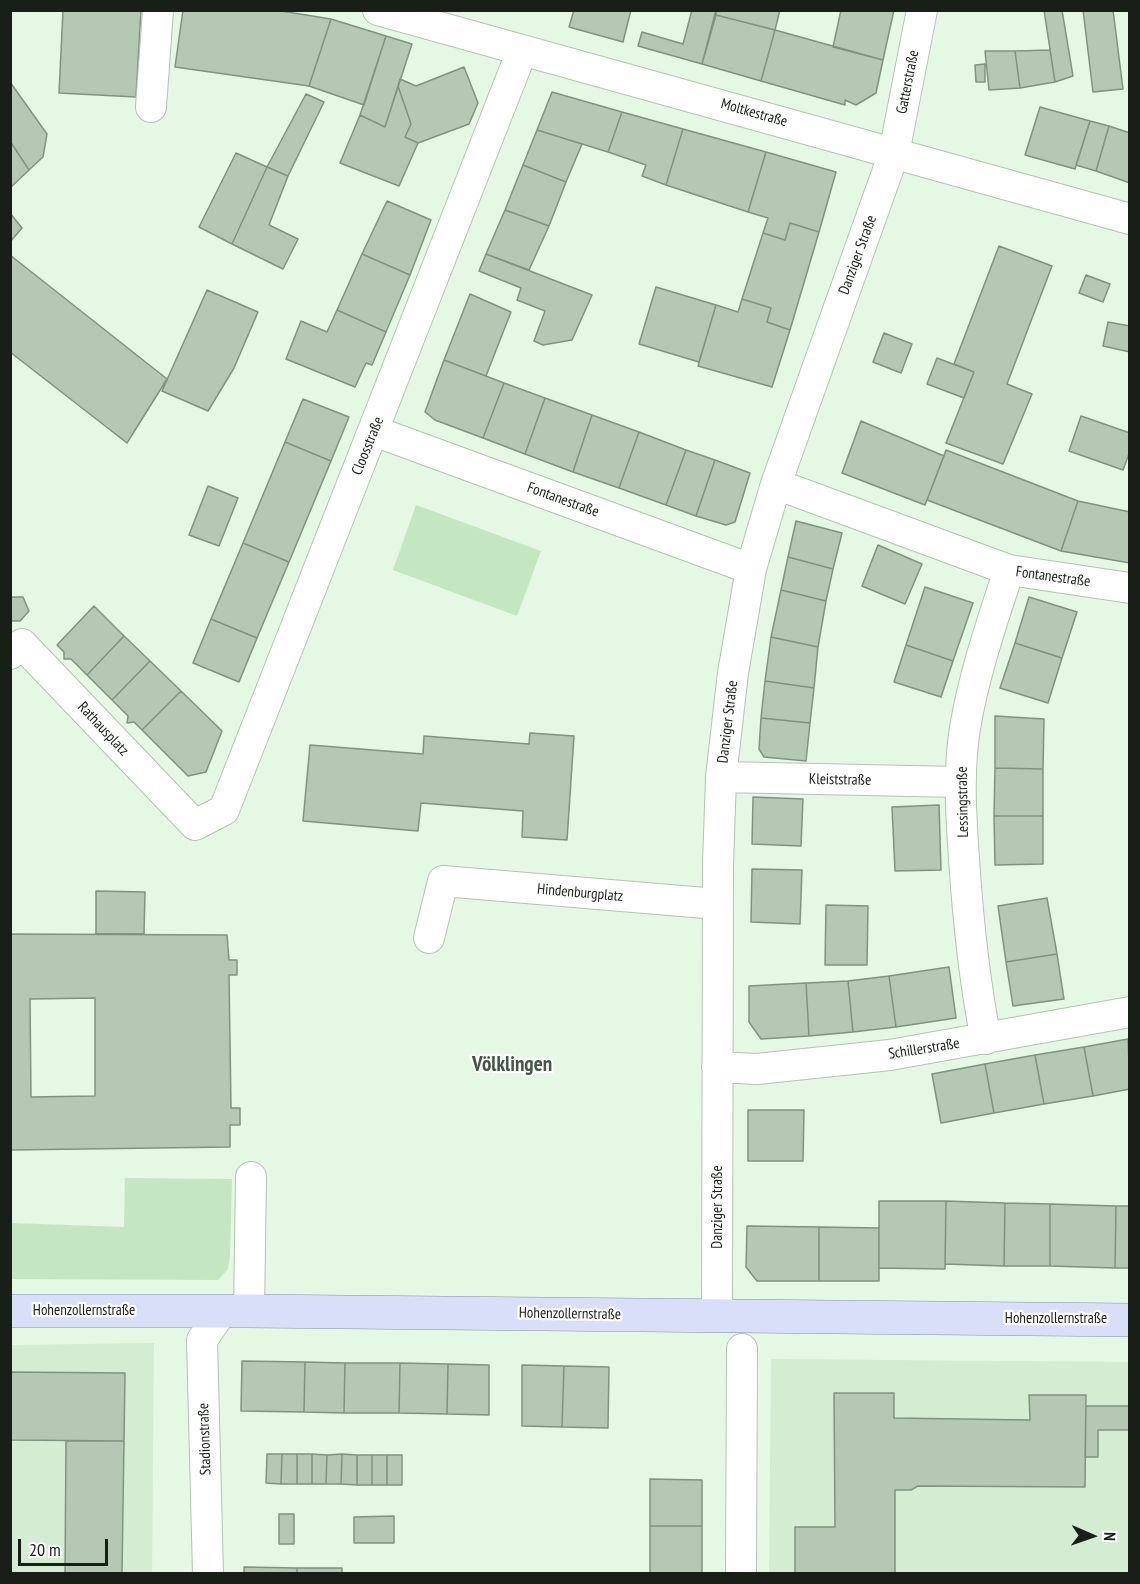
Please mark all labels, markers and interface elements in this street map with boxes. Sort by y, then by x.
street label: Gatterstraße [893,49,923,115]
street label: Moltkestraße [719,95,789,131]
street label: Danziger Straße [835,213,881,297]
street label: Cloosstraße [348,414,388,478]
street label: Fontanestraße [525,479,601,521]
street label: Fontanestraße [1015,563,1091,591]
street label: Danziger Straße [714,680,742,764]
street label: Rathausplatz [74,698,132,760]
street label: Lessingstraße [953,766,973,838]
street label: Kleiststraße [809,770,871,790]
street label: Hindenburgplatz [536,880,624,906]
street label: Schillerstraße [887,1035,961,1063]
district label: Völklingen [472,1052,552,1078]
street label: Danziger Straße [709,1165,727,1249]
street label: Hohenzollernstraße [33,1302,135,1320]
street label: Hohenzollernstraße [519,1304,621,1324]
street label: Hohenzollernstraße [1005,1310,1107,1328]
street label: Stadionstraße [195,1403,215,1475]
north arrow [1062,1506,1122,1566]
scale bar [21,1527,111,1565]
text: N [1100,1532,1120,1541]
text: 20 m [29,1538,61,1561]

